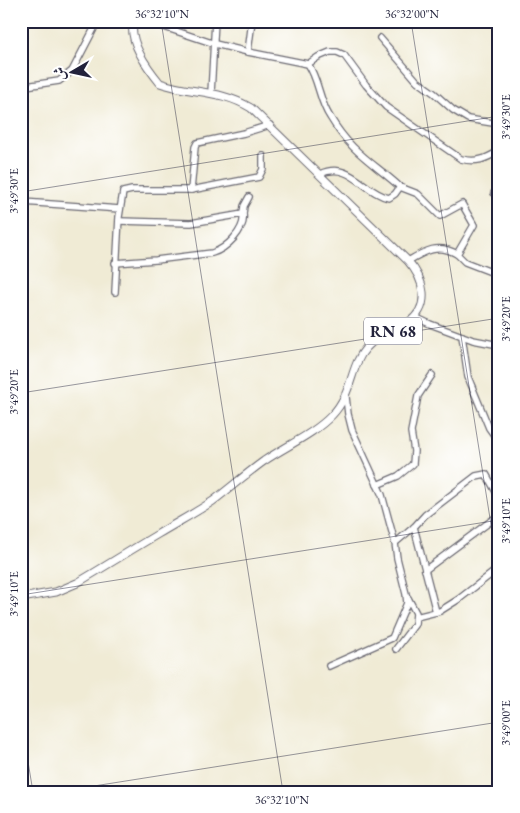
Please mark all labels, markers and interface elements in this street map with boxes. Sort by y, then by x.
text: 36°32'10"N [135,6,189,22]
text: 36°32'00"N [385,6,439,22]
north arrow [48,48,98,98]
text: ش [49,66,69,82]
text: 3°49'30"E [498,94,514,140]
text: 3°49'30"E [6,168,22,214]
text: 3°49'20"E [498,296,514,342]
road number: RN 68 [364,318,422,344]
text: 3°49'20"E [6,369,22,415]
text: 3°49'10"E [498,498,514,544]
text: 3°49'10"E [6,571,22,617]
text: 3°49'00"E [498,700,514,746]
text: 36°32'10"N [255,792,309,808]

